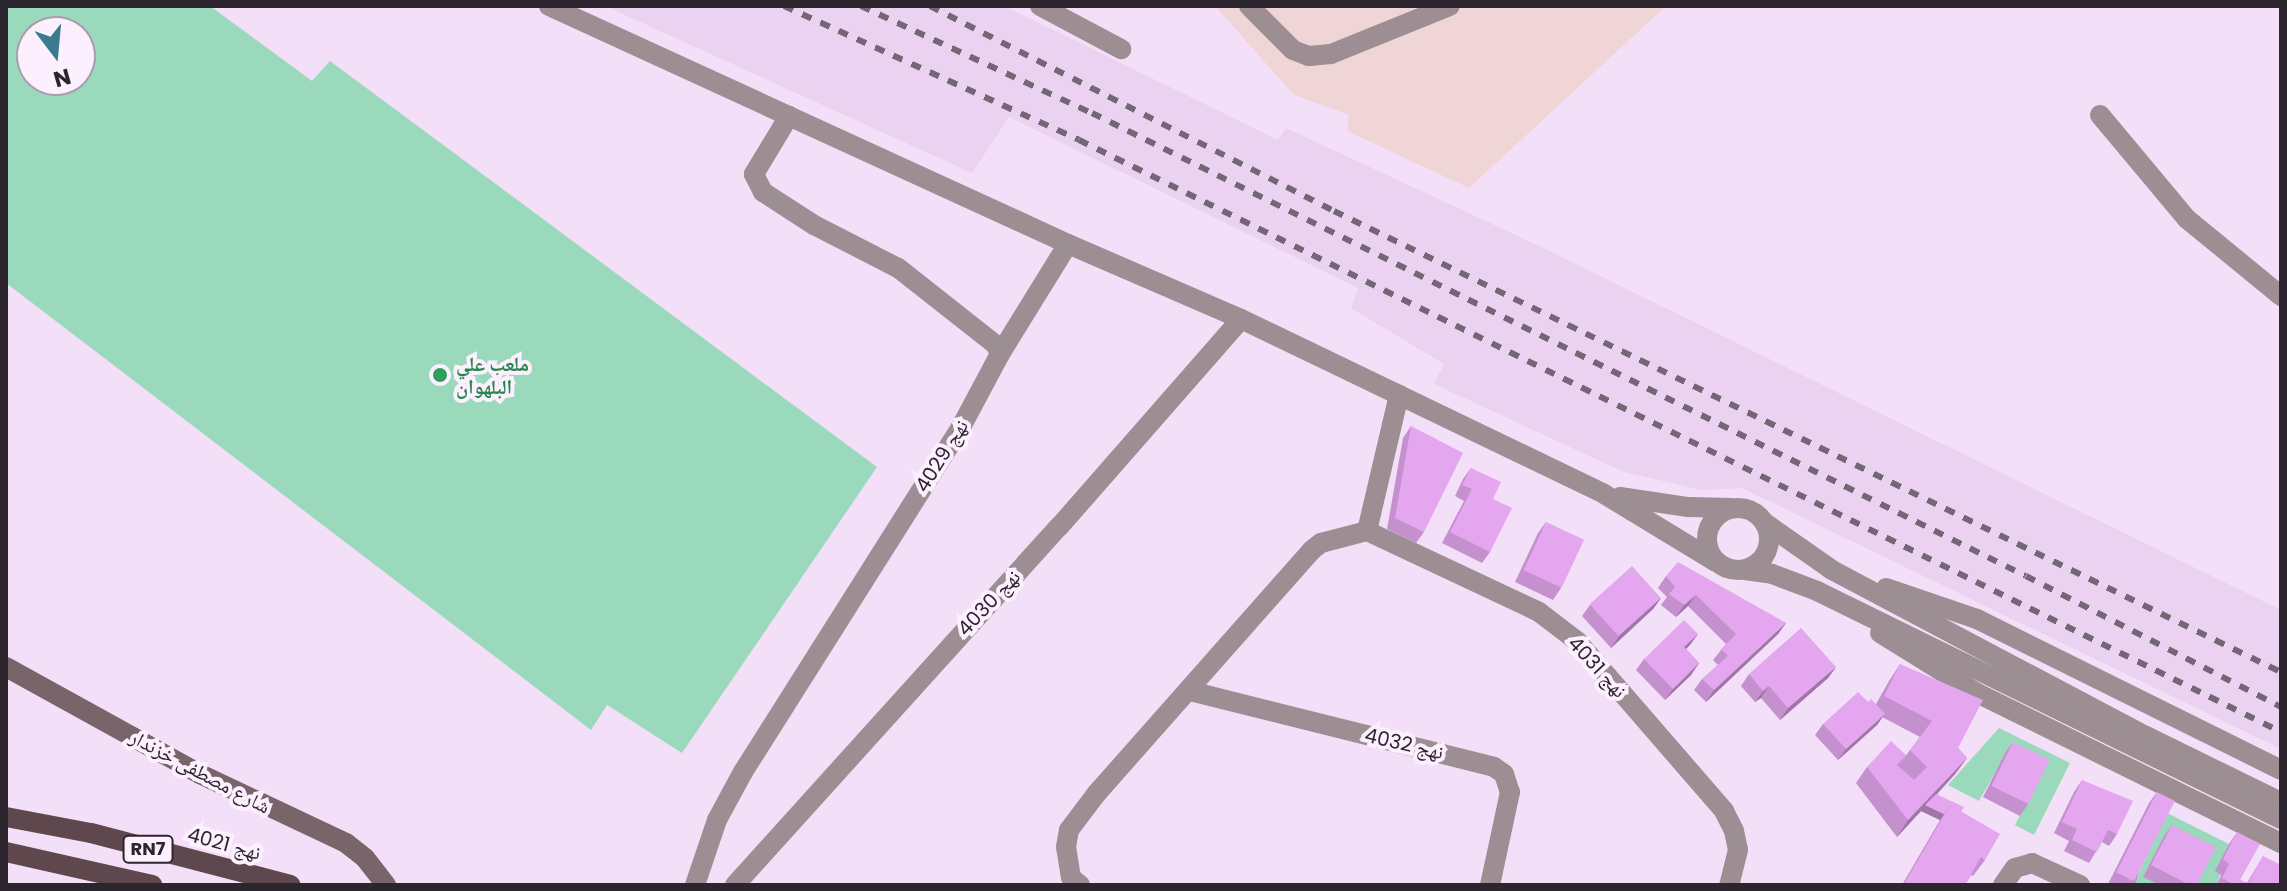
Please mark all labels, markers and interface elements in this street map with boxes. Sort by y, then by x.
north arrow [16,16,96,96]
text: N [50,60,74,95]
place label: ملعب علي البلهوان [456,352,529,399]
marker: ملعب علي البلهوان [431,366,449,384]
street label: نهج 4029 [910,415,974,497]
street label: نهج 4030 [953,565,1025,641]
street label: نهج 4031 [1563,631,1631,703]
street label: نهج 4032 [1362,723,1446,765]
street label: شارع مصطفى خزندار [126,725,274,819]
street label: نهج 4021 [185,823,263,865]
road number: RN7 [122,835,174,863]

